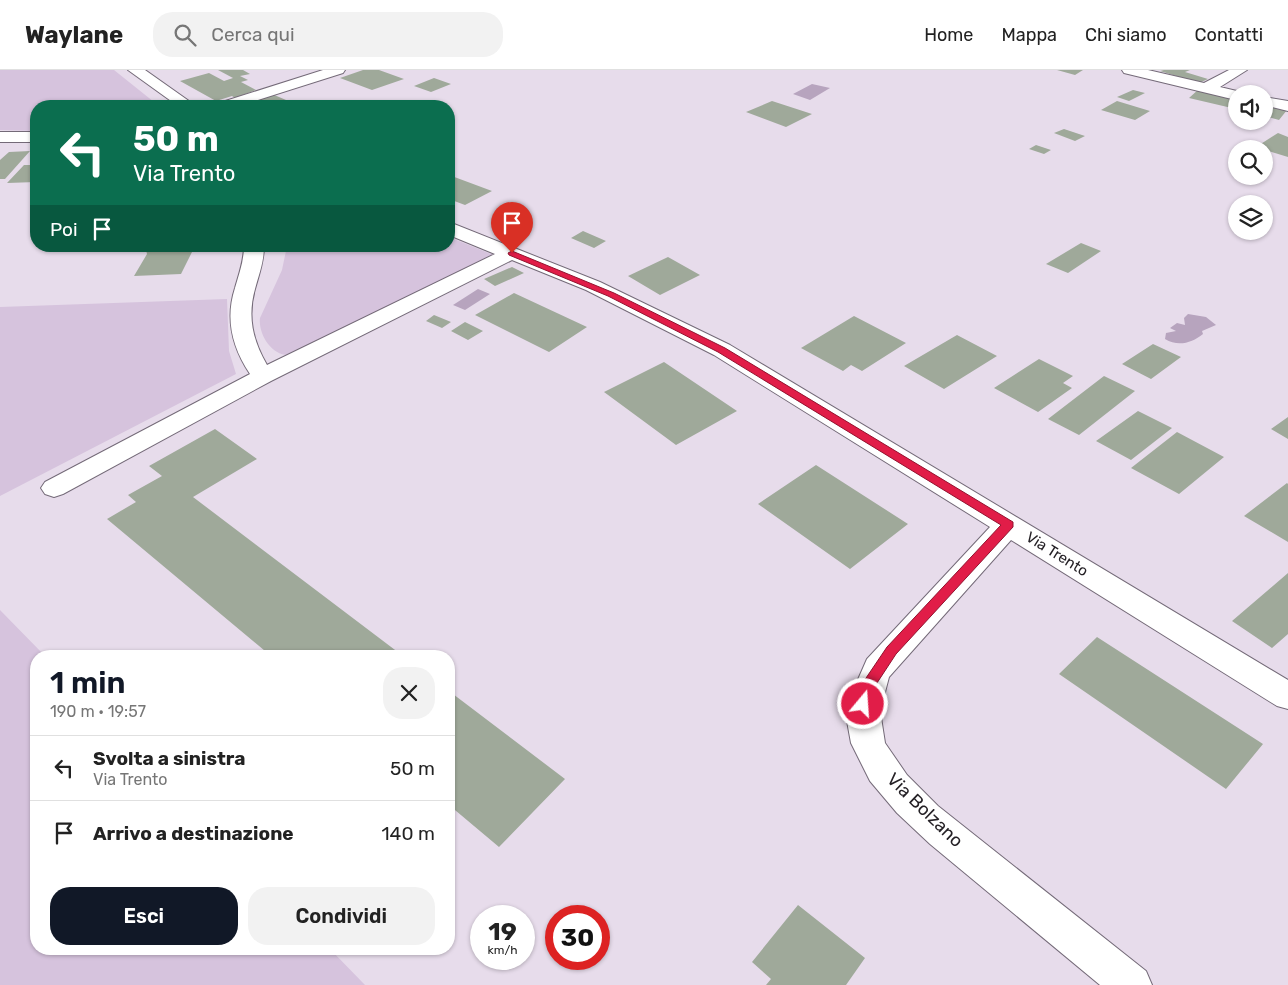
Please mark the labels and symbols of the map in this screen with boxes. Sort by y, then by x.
pin [491,202,533,253]
street label: Via Trento [1023,528,1091,580]
position arrow [836,677,888,729]
street label: Via Bolzano [882,768,968,852]
speed limit sign: 30 [545,905,610,970]

